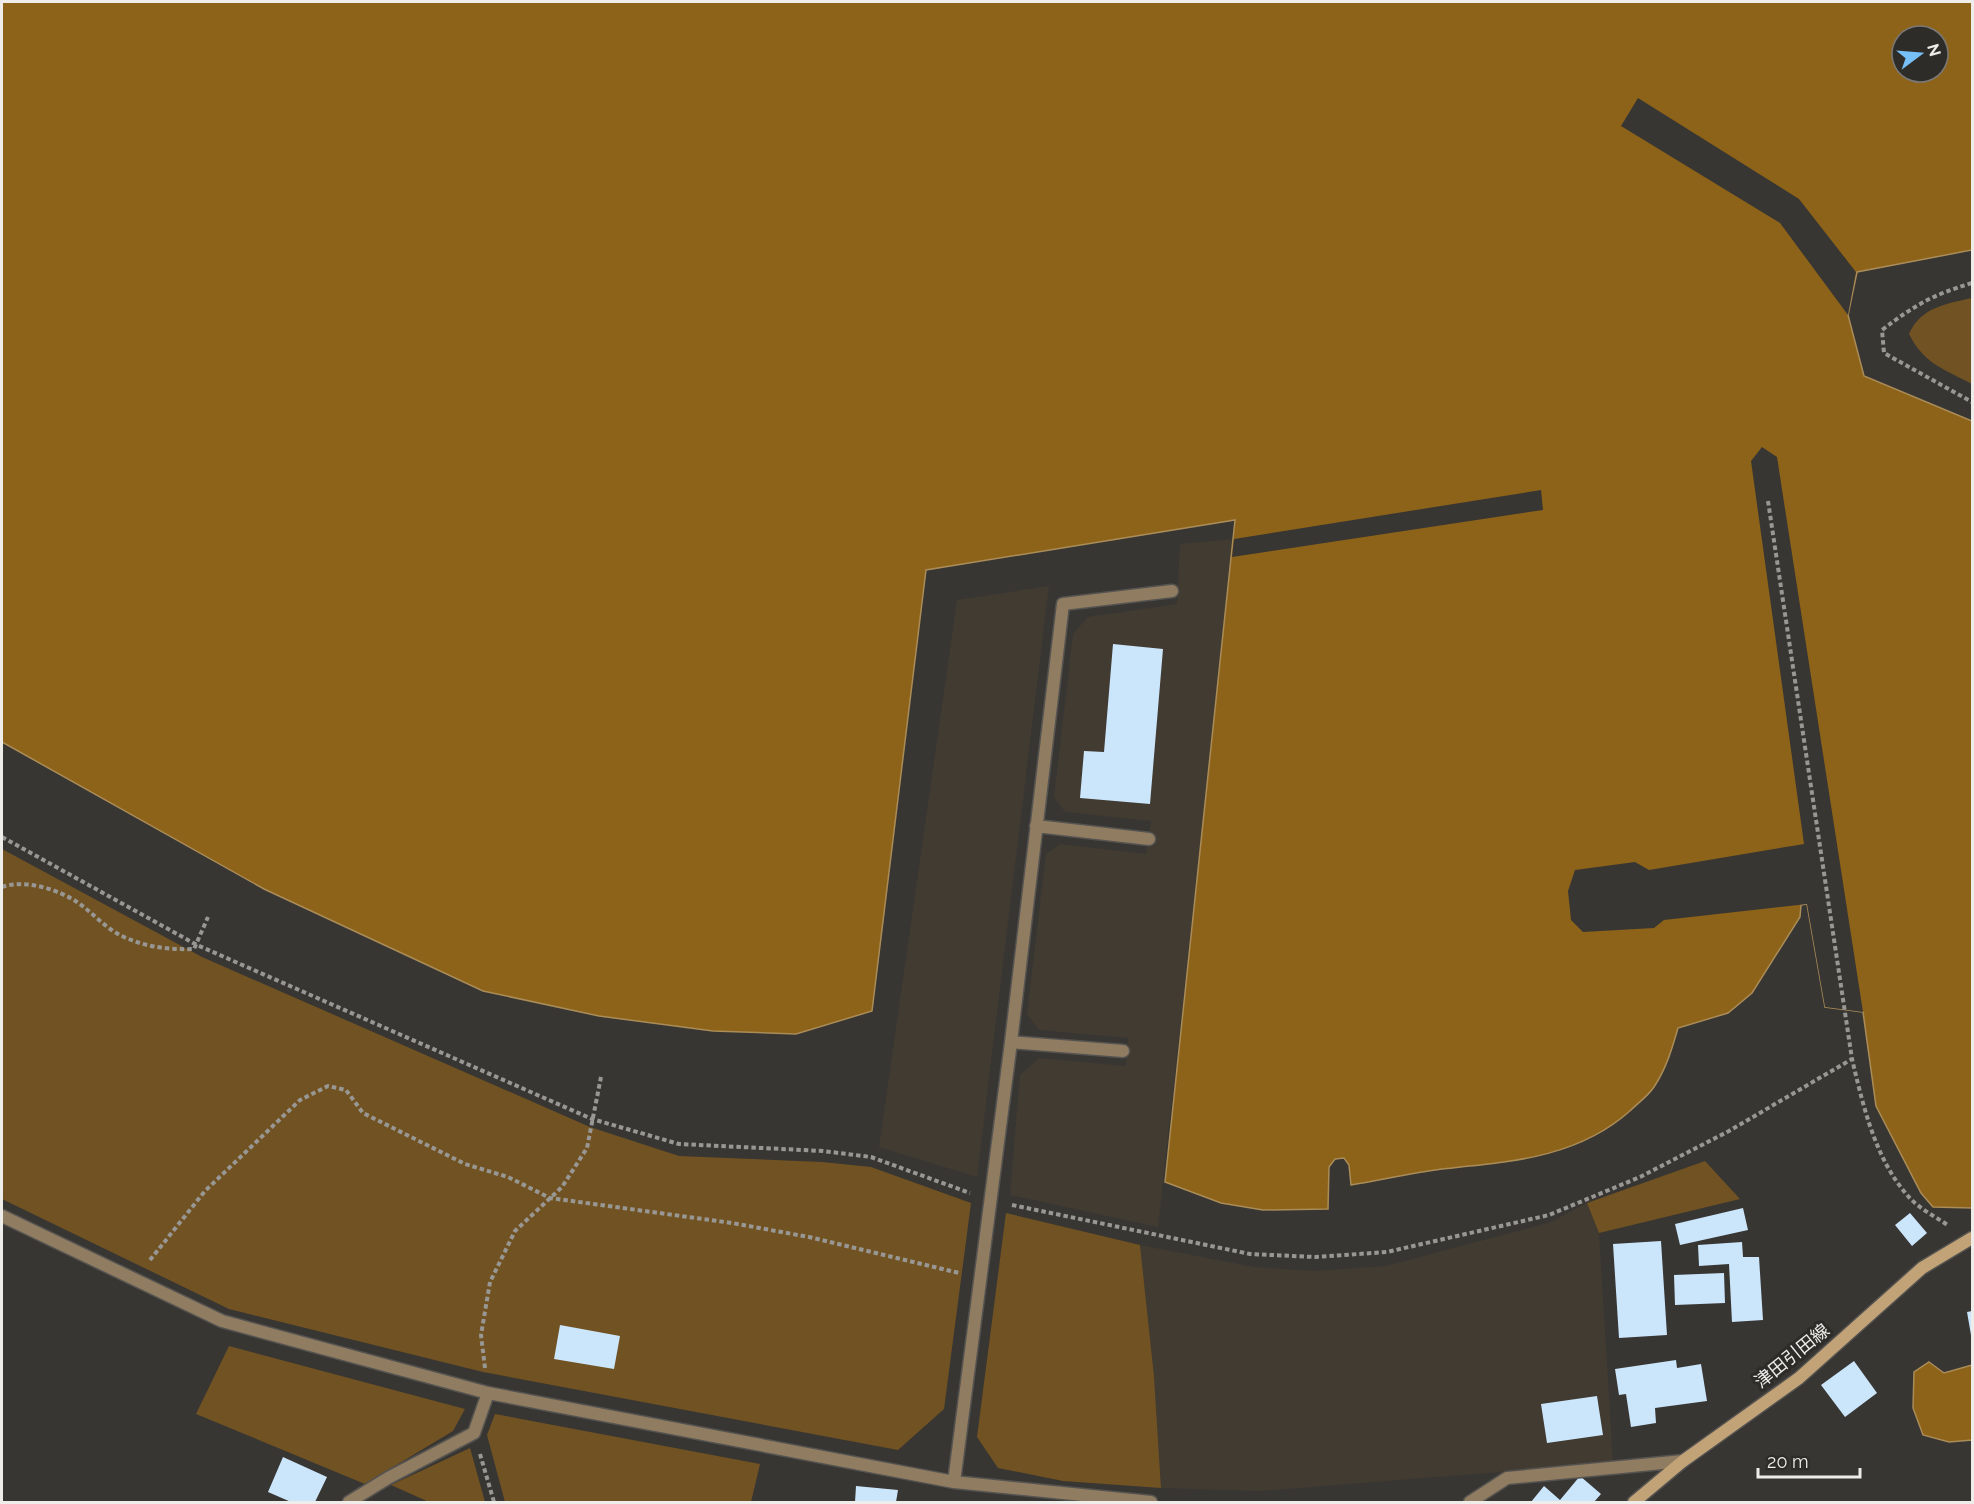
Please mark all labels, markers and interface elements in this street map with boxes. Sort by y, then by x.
north arrow [1890,24,1950,84]
text: N [1923,42,1945,58]
street label: 津田引田線 [1750,1319,1833,1392]
scale bar [1758,1441,1860,1479]
text: 20 m [1767,1451,1809,1472]

